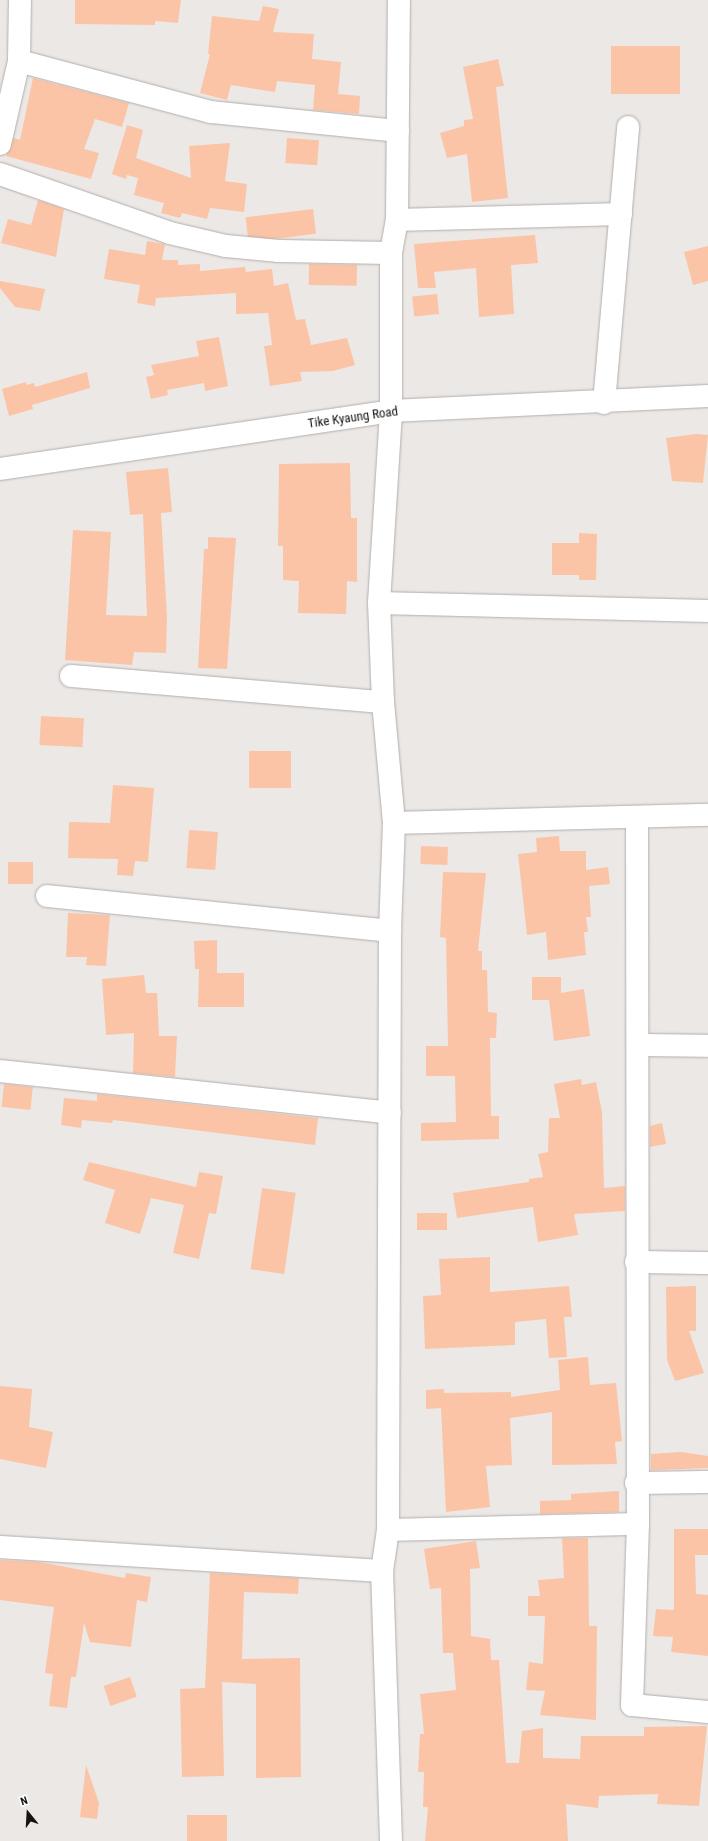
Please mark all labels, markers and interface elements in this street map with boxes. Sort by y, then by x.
street label: Tike Kyaung Road [307,404,399,432]
north arrow [8,1793,48,1833]
text: N [19,1794,29,1808]

